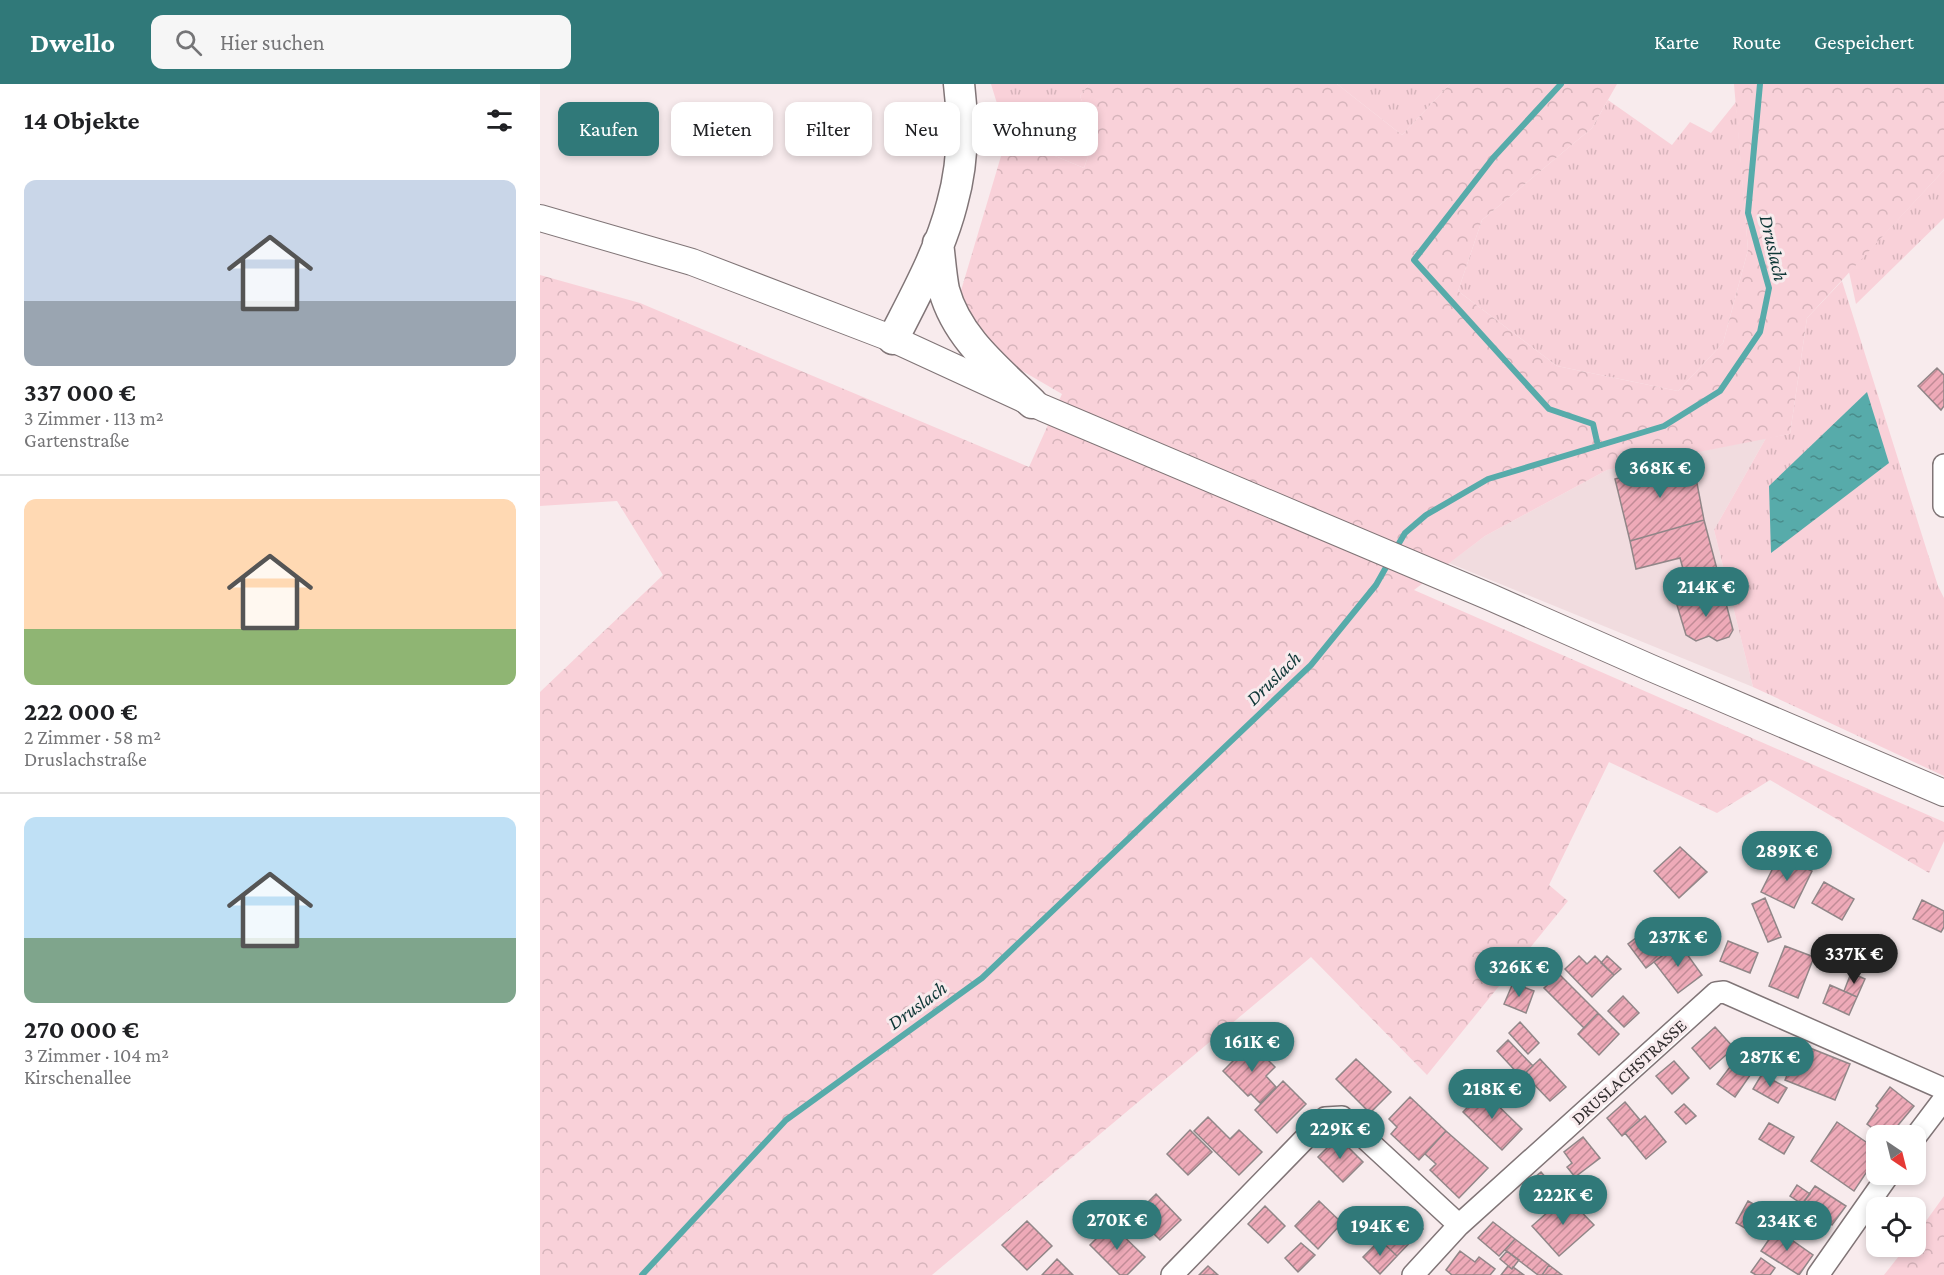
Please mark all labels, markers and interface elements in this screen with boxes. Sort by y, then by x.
search box [151,15,571,69]
icon: search [172,26,205,59]
text: Dwello [30,27,115,58]
text: Hier suchen [220,30,324,55]
text: Karte [1654,30,1699,54]
text: Route [1732,30,1781,54]
text: Gespeichert [1814,30,1914,54]
chip: Kaufen [558,102,659,156]
chip: Mieten [671,102,773,156]
chip: Filter [785,102,872,156]
chip: Neu [884,102,960,156]
chip: Wohnung [972,102,1098,156]
icon: filters [483,104,516,137]
text: 14 Objekte [24,106,140,135]
water label: Druslach [1756,213,1792,283]
icon: home [216,219,324,327]
text: 337 000 € [24,378,136,407]
text: 3 Zimmer · 113 m² [24,407,164,429]
text: Gartenstraße [24,429,129,451]
pin: 368K € [1611,448,1709,499]
text: 368K € [1629,456,1691,478]
icon: home [216,538,324,646]
pin: 214K € [1657,567,1755,618]
text: 214K € [1677,575,1735,597]
water label: Druslach [1241,647,1305,709]
text: 222 000 € [24,697,137,726]
text: 2 Zimmer · 58 m² [24,726,161,748]
text: Druslachstraße [24,748,147,770]
pin: 289K € [1738,831,1836,882]
text: 289K € [1756,839,1818,861]
icon: home [216,856,324,964]
pin: 237K € [1629,917,1727,968]
text: 237K € [1648,925,1708,947]
pin: 337K € [1805,934,1903,985]
text: 337K € [1825,942,1883,964]
pin: 326K € [1470,947,1568,998]
text: 326K € [1489,955,1549,977]
water label: Druslach [883,976,951,1034]
text: 270 000 € [24,1015,139,1044]
street label: DRUSLACHSTRASSE [1567,1015,1691,1129]
pin: 161K € [1203,1022,1301,1073]
text: 161K € [1224,1030,1280,1052]
pin: 287K € [1721,1037,1819,1088]
text: 3 Zimmer · 104 m² [24,1044,169,1066]
text: 287K € [1740,1045,1800,1067]
text: Kirschenallee [24,1066,131,1088]
pin: 218K € [1443,1069,1541,1120]
text: 218K € [1462,1077,1522,1099]
pin: 229K € [1291,1109,1389,1160]
text: 229K € [1310,1117,1370,1139]
north arrow [1866,1125,1926,1185]
map controls [1866,1125,1926,1257]
pin: 222K € [1514,1175,1612,1226]
text: 222K € [1533,1183,1593,1205]
button: locate [1866,1197,1926,1257]
pin: 270K € [1068,1200,1166,1251]
pin: 234K € [1738,1201,1836,1252]
pin: 194K € [1331,1206,1429,1257]
text: 270K € [1086,1208,1148,1230]
text: 234K € [1757,1209,1817,1231]
text: 194K € [1351,1214,1409,1236]

